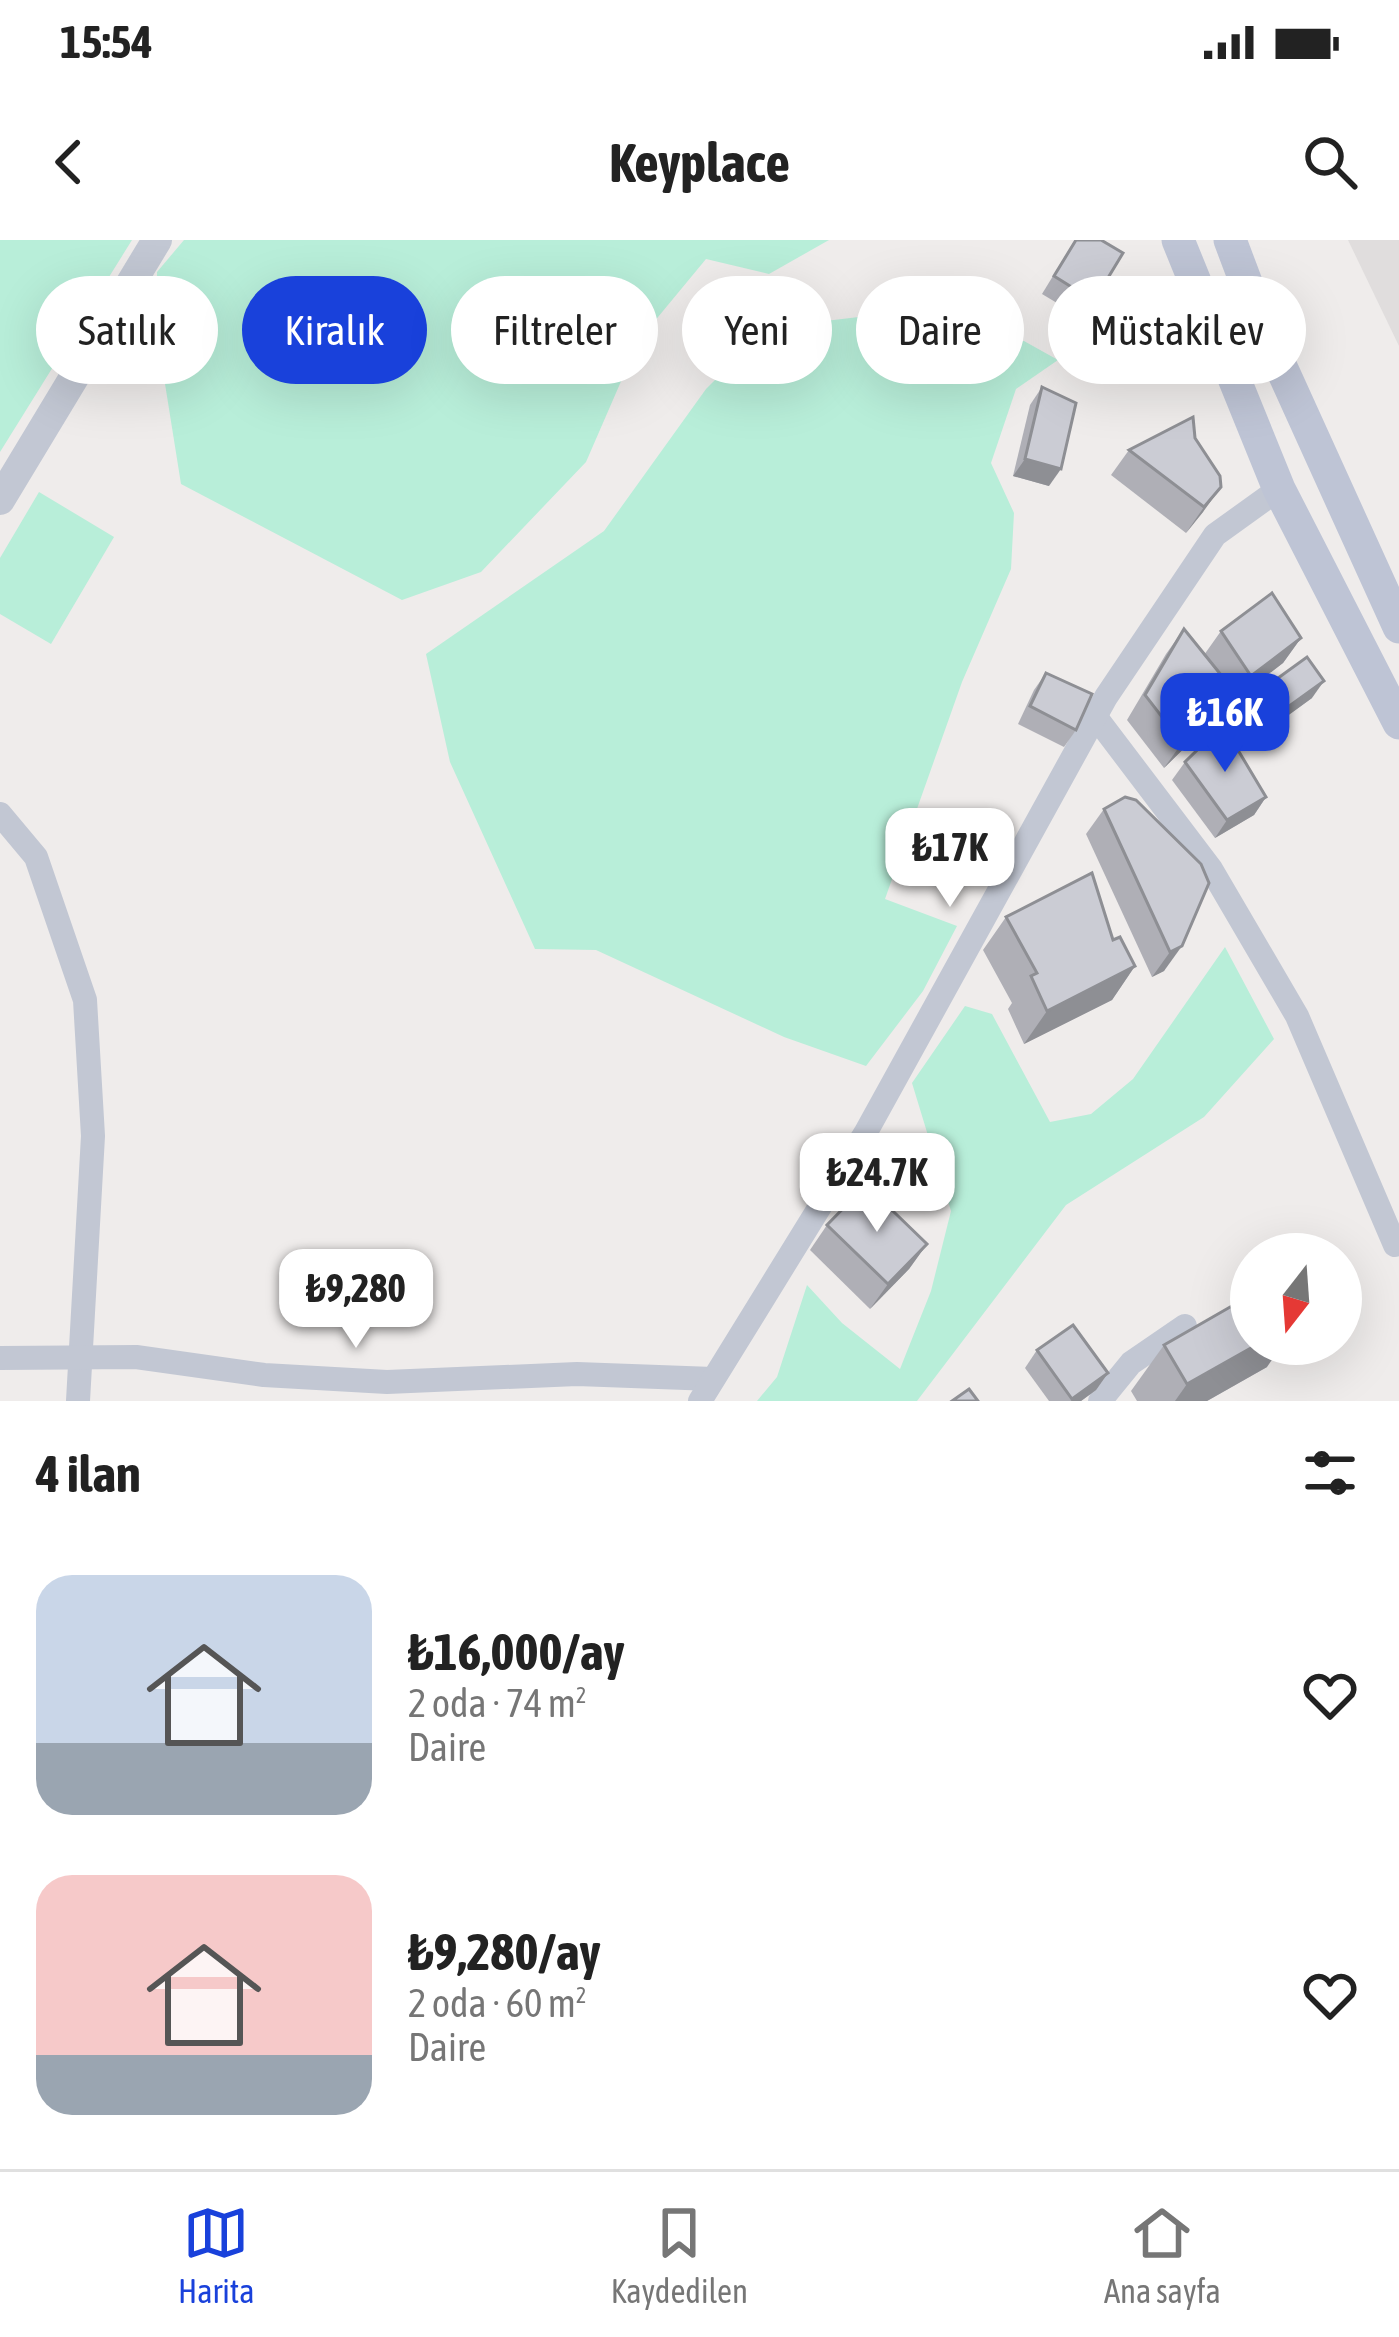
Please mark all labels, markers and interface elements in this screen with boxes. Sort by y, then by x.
text: 15:54 [60,16,153,68]
icon: back [36,129,102,195]
icon: search [1297,129,1363,195]
text: Keyplace [609,132,790,193]
chip: Satılık [36,276,218,384]
chip: Kiralık [242,276,427,384]
chip: Filtreler [451,276,658,384]
chip: Yeni [682,276,832,384]
chip: Daire [856,276,1024,384]
chip: Müstakil ev [1048,276,1306,384]
pin: ₺16K [1154,673,1296,775]
text: ₺16K [1187,690,1263,734]
pin: ₺17K [879,808,1021,910]
text: ₺17K [912,825,988,869]
pin: ₺24.7K [779,1133,975,1235]
text: ₺24.7K [827,1150,927,1194]
north arrow [1230,1233,1362,1365]
map controls [1230,1233,1362,1365]
pin: ₺9,280 [258,1249,454,1351]
text: ₺9,280 [306,1266,406,1310]
icon: filters [1297,1440,1363,1506]
text: 4 ilan [36,1444,141,1503]
text: ₺16,000/ay [408,1622,624,1681]
icon: home [132,1623,276,1767]
icon: heart [1297,1662,1363,1728]
text: 2 oda · 74 m² [408,1681,587,1725]
text: Daire [408,1725,486,1769]
text: ₺9,280/ay [408,1922,600,1981]
icon: home [132,1923,276,2067]
icon: heart [1297,1962,1363,2028]
text: 2 oda · 60 m² [408,1981,587,2025]
text: Daire [408,2025,486,2069]
tab: Harita [178,2200,255,2310]
tab: Kaydedilen [611,2200,748,2310]
tab: Ana sayfa [1104,2200,1221,2310]

